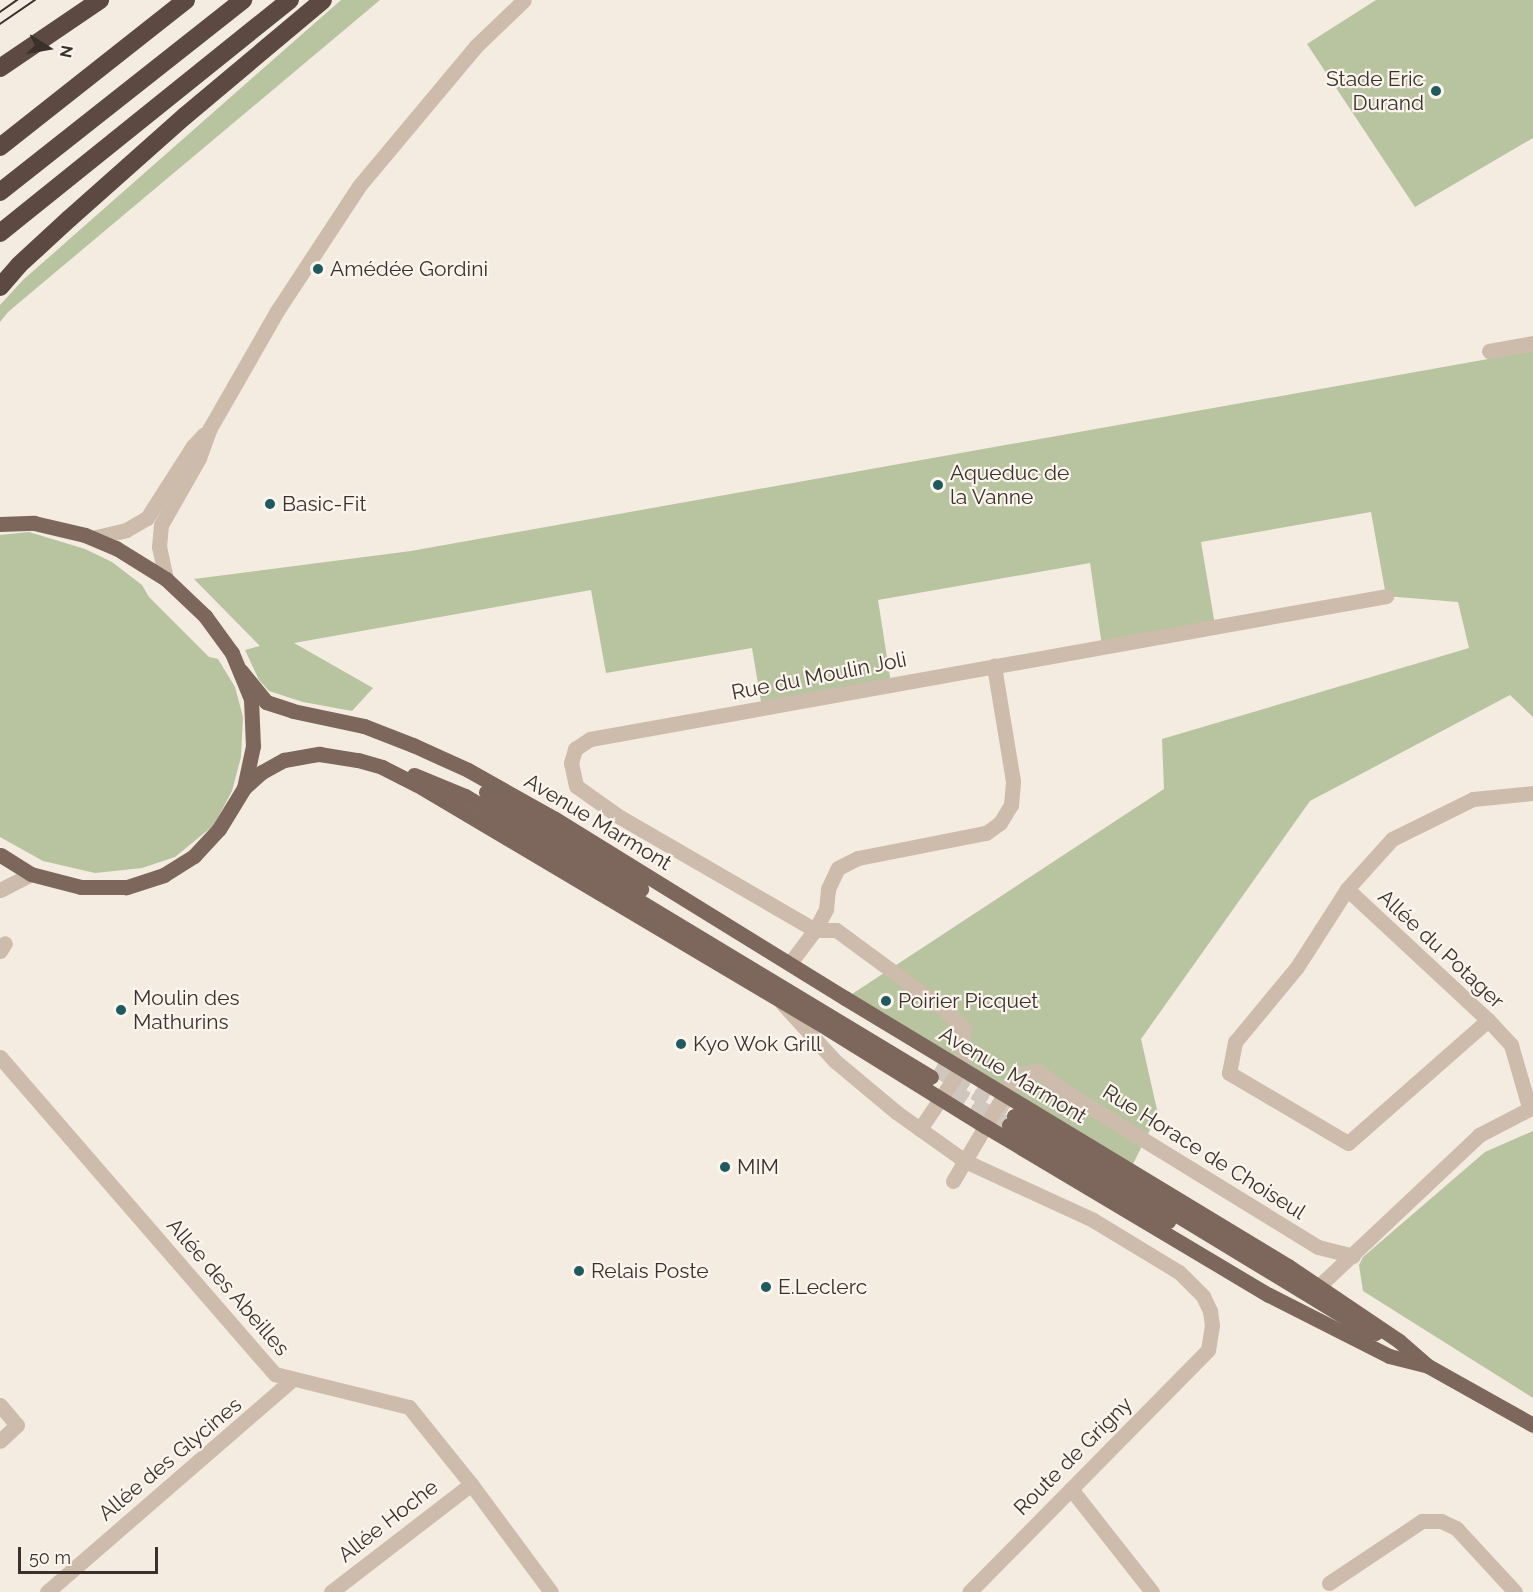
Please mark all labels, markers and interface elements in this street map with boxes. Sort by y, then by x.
north arrow [18,18,78,78]
text: N [56,44,77,59]
place label: Stade Eric Durand [1326,66,1424,116]
marker: Stade Eric Durand [1429,84,1443,98]
place label: Amédée Gordini [330,256,488,282]
marker: Amédée Gordini [311,262,325,276]
place label: Aqueduc de la Vanne [950,460,1069,510]
marker: Aqueduc de la Vanne [931,478,945,492]
place label: Basic-Fit [282,491,366,517]
marker: Basic-Fit [263,497,277,511]
street label: Rue du Moulin Joli [729,647,909,705]
street label: Avenue Marmont [520,768,676,876]
street label: Allée du Potager [1373,884,1509,1014]
place label: Moulin des Mathurins [133,985,240,1035]
place label: Poirier Picquet [898,988,1039,1014]
marker: Poirier Picquet [879,994,893,1008]
marker: Moulin des Mathurins [114,1003,128,1017]
street label: Avenue Marmont [935,1021,1091,1129]
place label: Kyo Wok Grill [693,1031,823,1057]
marker: Kyo Wok Grill [674,1037,688,1051]
street label: Rue Horace de Choiseul [1098,1079,1310,1225]
place label: MIM [737,1154,779,1180]
marker: MIM [718,1160,732,1174]
street label: Allée des Abeilles [161,1213,295,1361]
place label: Relais Poste [591,1258,709,1284]
marker: Relais Poste [572,1264,586,1278]
place label: E.Leclerc [778,1274,867,1300]
marker: E.Leclerc [759,1280,773,1294]
street label: Allée des Glycines [93,1392,247,1526]
street label: Route de Grigny [1009,1392,1137,1520]
street label: Allée Hoche [333,1474,443,1568]
scale bar [21,1535,160,1573]
text: 50 m [29,1547,71,1568]

